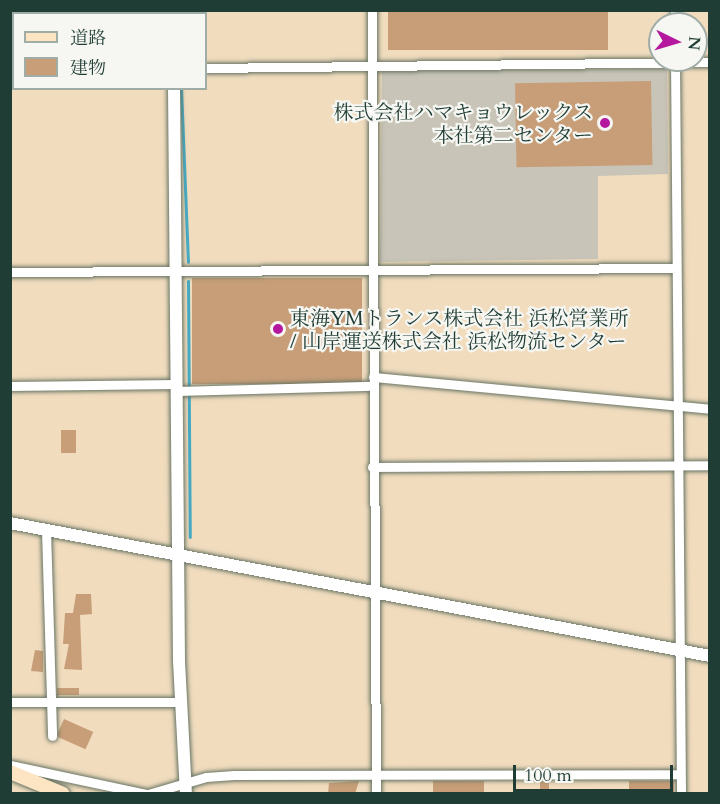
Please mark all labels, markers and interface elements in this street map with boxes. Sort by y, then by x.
legend [12,12,207,90]
north arrow [648,12,708,72]
text: 道路 [70,26,106,51]
text: N [682,36,706,51]
text: 建物 [70,56,106,81]
place label: 株式会社ハマキョウレックス 本社第二センター [333,100,593,147]
marker: 株式会社ハマキョウレックス 本社第二センター [598,116,612,130]
place label: 東海YMトランス株式会社 浜松営業所 / 山岸運送株式会社 浜松物流センター [290,306,629,353]
marker: 東海YMトランス株式会社 浜松営業所 / 山岸運送株式会社 浜松物流センター [271,322,285,336]
scale bar [516,753,676,791]
text: 100 m [524,763,572,788]

